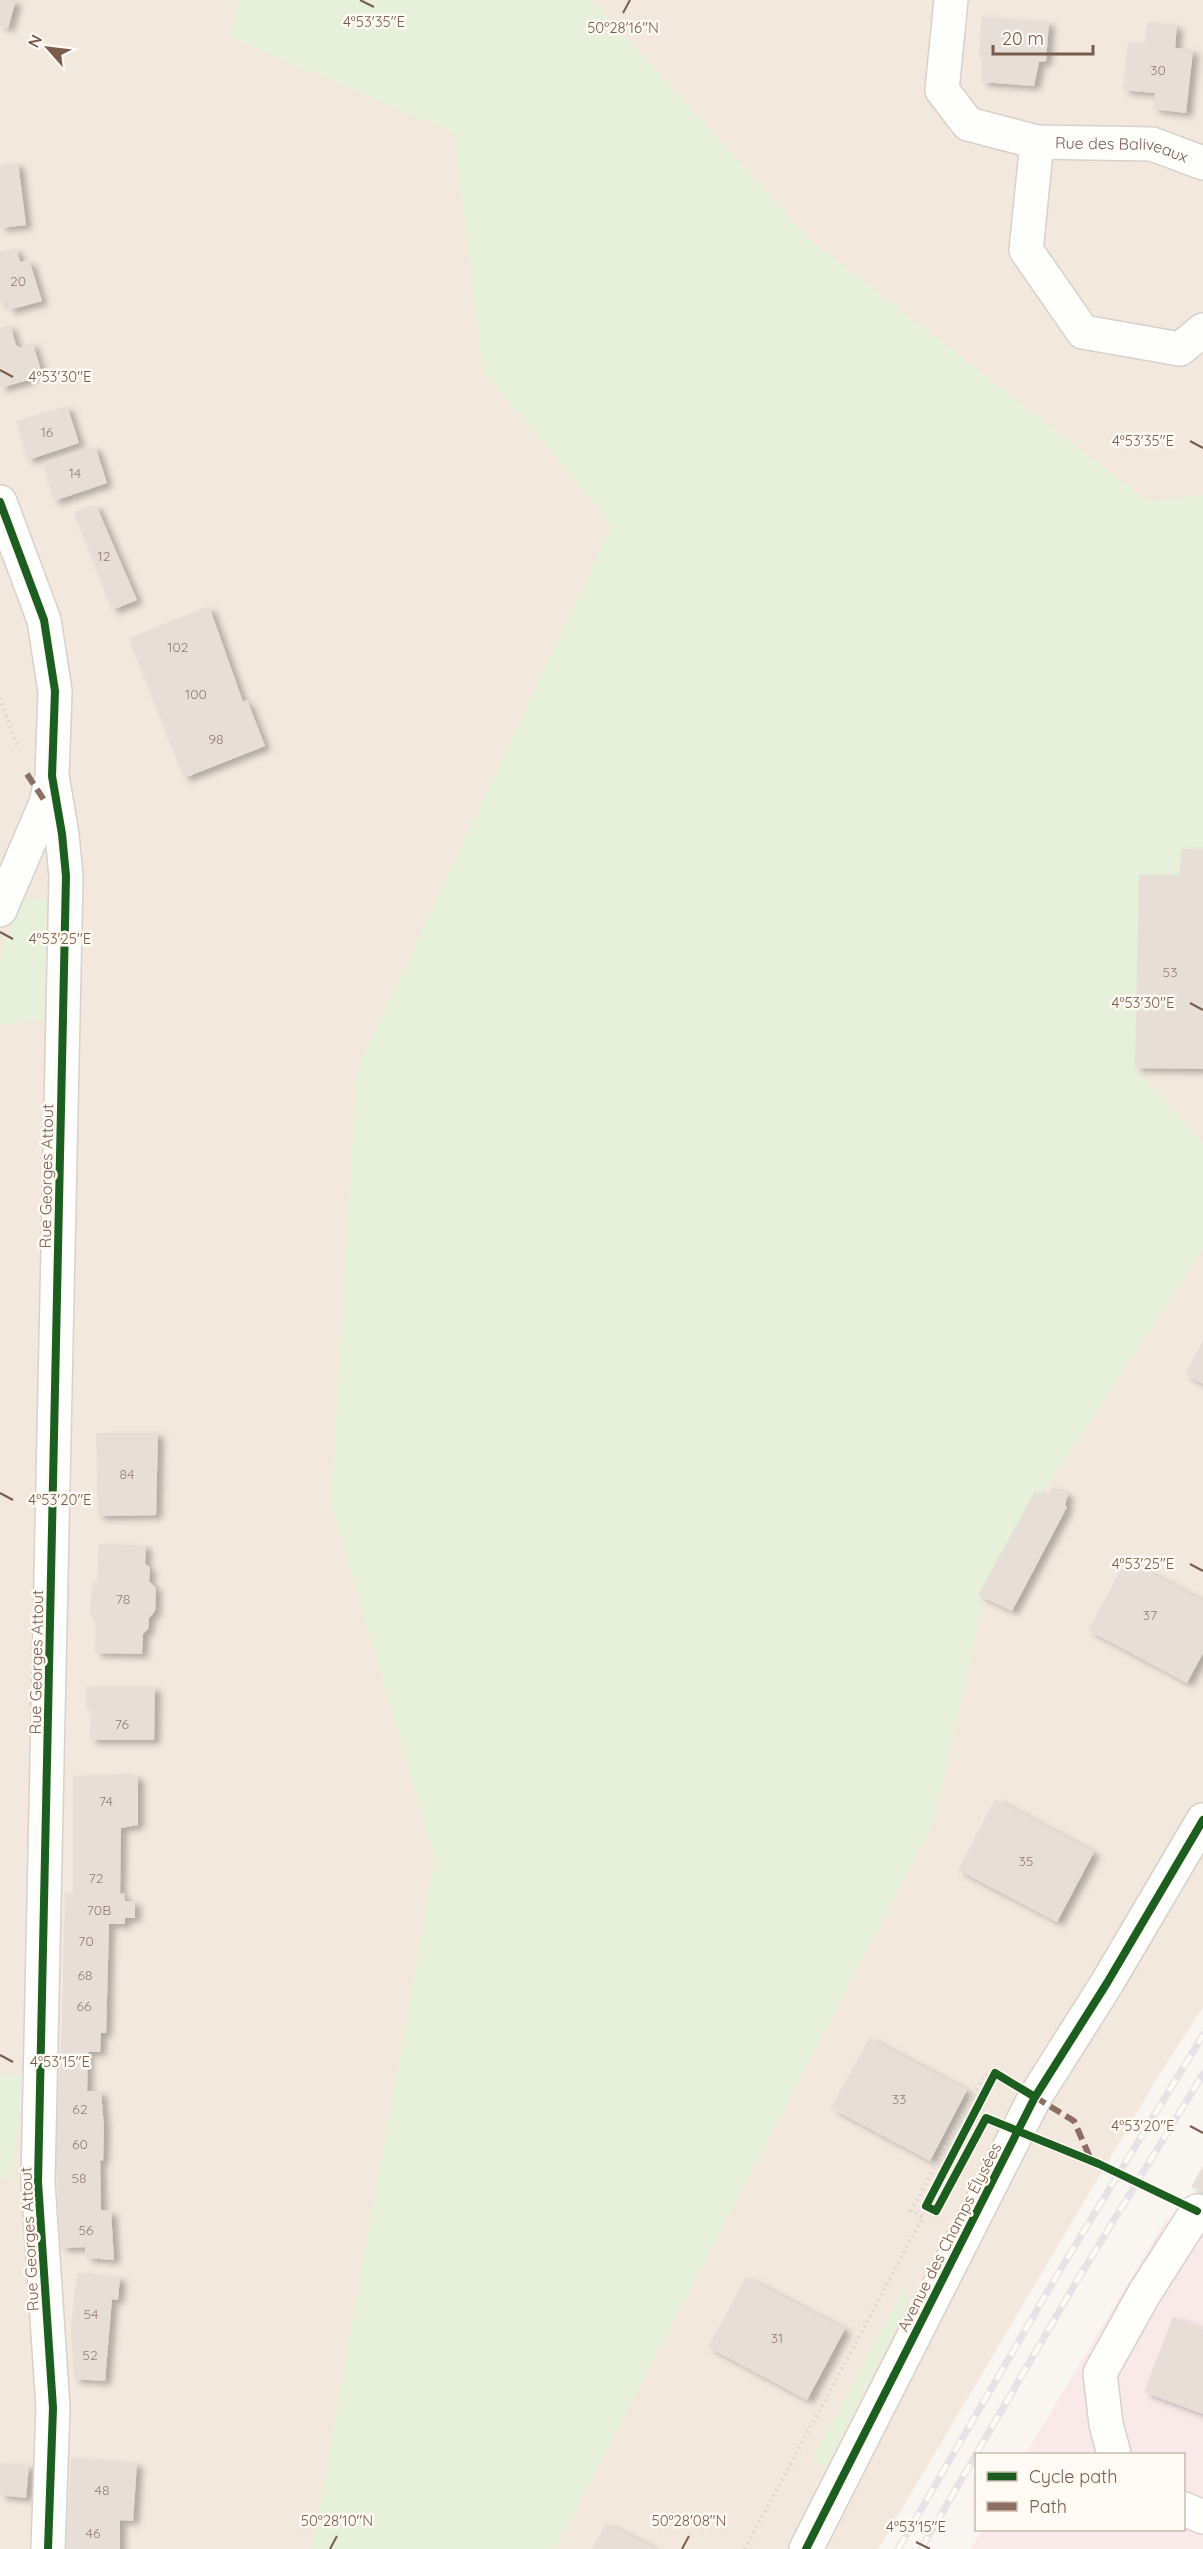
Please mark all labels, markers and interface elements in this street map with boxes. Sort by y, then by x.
text: 4°53'35"E [343,12,405,31]
north arrow [18,18,78,78]
text: 50°28'16"N [587,18,659,37]
scale bar [993,18,1094,56]
text: 20 m [1002,27,1044,50]
text: N [23,31,46,51]
house number: 30 [1150,61,1166,79]
street label: Rue des Baliveaux [1055,132,1191,167]
house number: 20 [10,272,26,290]
text: 4°53'30"E [29,367,91,386]
house number: 16 [41,423,54,441]
text: 4°53'35"E [1112,431,1174,450]
house number: 14 [69,464,81,482]
house number: 12 [98,547,111,565]
house number: 102 [167,638,189,656]
house number: 100 [185,685,207,703]
house number: 98 [208,730,224,748]
text: 4°53'25"E [29,929,91,948]
house number: 53 [1163,963,1177,981]
text: 4°53'30"E [1112,993,1174,1012]
street label: Rue Georges Attout [35,1104,57,1248]
house number: 84 [120,1465,134,1483]
text: 4°53'20"E [28,1490,92,1509]
text: 4°53'25"E [1112,1554,1174,1573]
street label: Rue Georges Attout [25,1590,47,1734]
house number: 78 [116,1590,130,1608]
house number: 37 [1143,1606,1157,1624]
house number: 76 [115,1715,130,1733]
house number: 74 [99,1792,113,1810]
house number: 35 [1019,1852,1033,1870]
house number: 72 [89,1869,104,1887]
house number: 70B [87,1901,111,1919]
house number: 70 [78,1932,94,1950]
house number: 68 [77,1966,93,1984]
house number: 66 [76,1997,92,2015]
text: 4°53'15"E [30,2052,90,2071]
house number: 33 [892,2090,906,2108]
house number: 62 [72,2100,88,2118]
text: 4°53'20"E [1111,2116,1175,2135]
house number: 60 [72,2135,88,2153]
street label: Avenue des Champs Élysées [893,2139,1005,2335]
street label: Rue Georges Attout [15,2166,43,2312]
house number: 58 [71,2169,87,2187]
house number: 56 [78,2221,94,2239]
house number: 54 [83,2305,99,2323]
house number: 31 [771,2329,783,2347]
house number: 52 [82,2346,98,2364]
legend [975,2453,1185,2531]
text: Cycle path [1029,2465,1117,2488]
house number: 48 [95,2481,109,2499]
text: Path [1029,2495,1067,2518]
text: 50°28'10"N [301,2511,373,2530]
text: 50°28'08"N [651,2511,727,2530]
text: 4°53'15"E [886,2517,946,2536]
house number: 46 [86,2524,101,2542]

